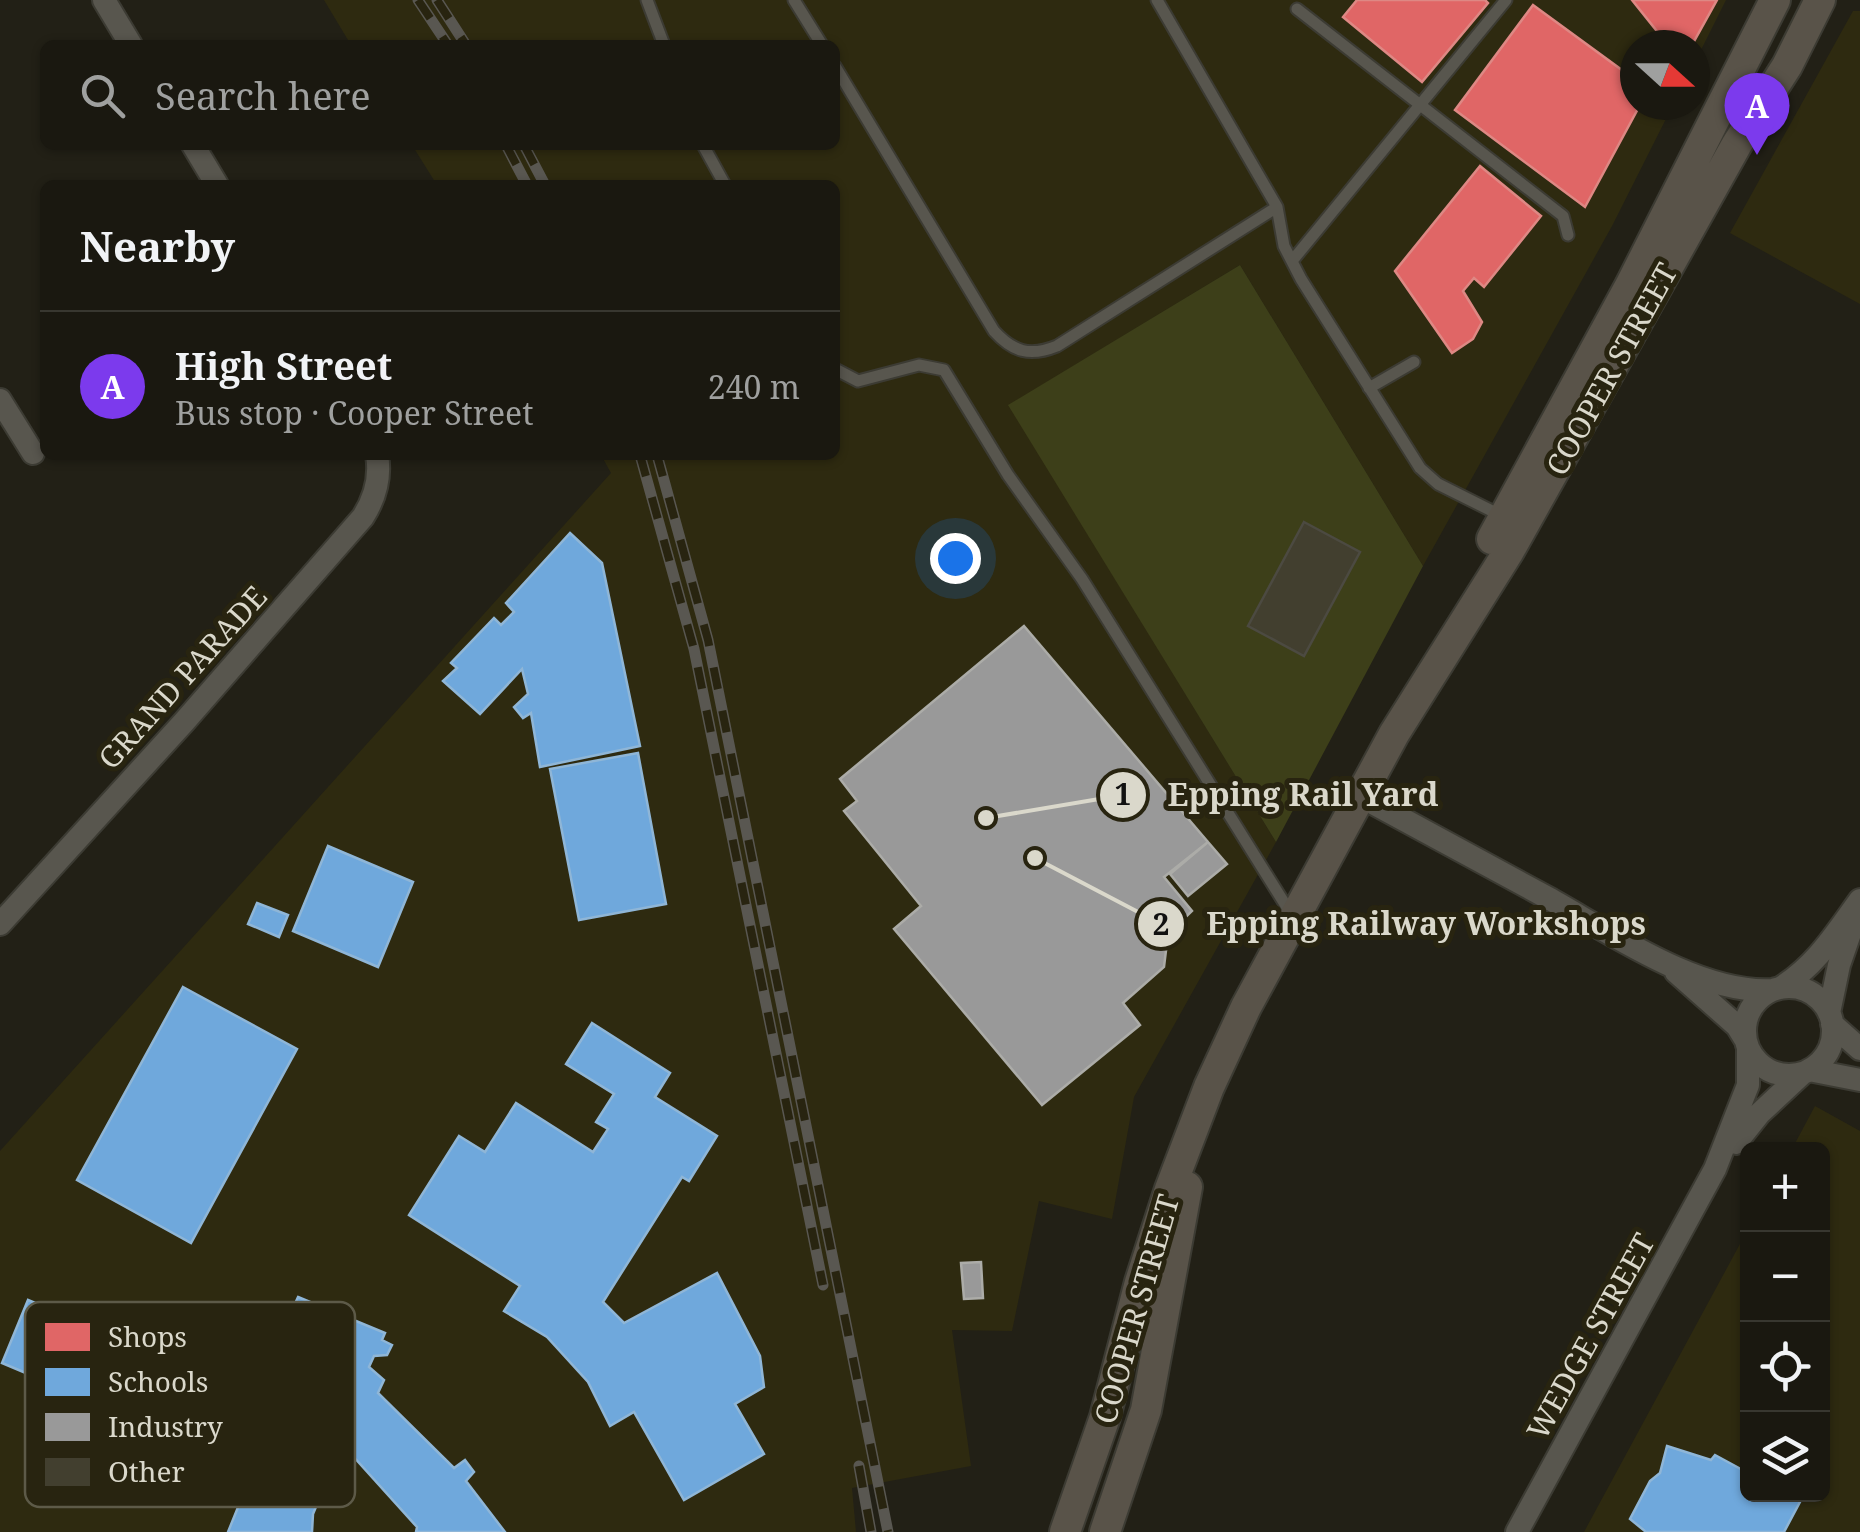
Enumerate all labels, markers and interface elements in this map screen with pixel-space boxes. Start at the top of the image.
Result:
north arrow [1620,30,1710,120]
search box [40,40,840,150]
icon: search [75,68,130,123]
text: Search here [155,69,371,121]
pin: A [1724,72,1790,155]
text: Nearby [80,217,235,274]
street label: COOPER STREET [1536,256,1686,482]
text: High Street [175,339,392,391]
text: A [100,365,125,408]
text: 240 m [708,365,800,408]
text: Bus stop · Cooper Street [175,391,533,434]
your location [930,533,981,584]
street label: GRAND PARADE [89,576,275,778]
callout: Epping Rail Yard [1098,764,1458,826]
text: Epping Rail Yard [1168,772,1439,815]
text: 1 [1115,773,1131,814]
callout: Epping Railway Workshops [1136,893,1666,955]
text: Epping Railway Workshops [1206,901,1646,944]
text: 2 [1153,903,1169,944]
map controls [1740,1142,1830,1502]
button: + [1740,1142,1830,1232]
street label: COOPER STREET [1084,1190,1188,1428]
street label: WEDGE STREET [1516,1226,1664,1446]
button: − [1740,1232,1830,1322]
legend [25,1302,355,1507]
text: Shops [108,1317,187,1355]
button: locate [1740,1322,1830,1412]
text: Schools [108,1362,208,1400]
text: Industry [108,1407,223,1445]
button: layers [1740,1412,1830,1502]
text: Other [108,1452,185,1490]

